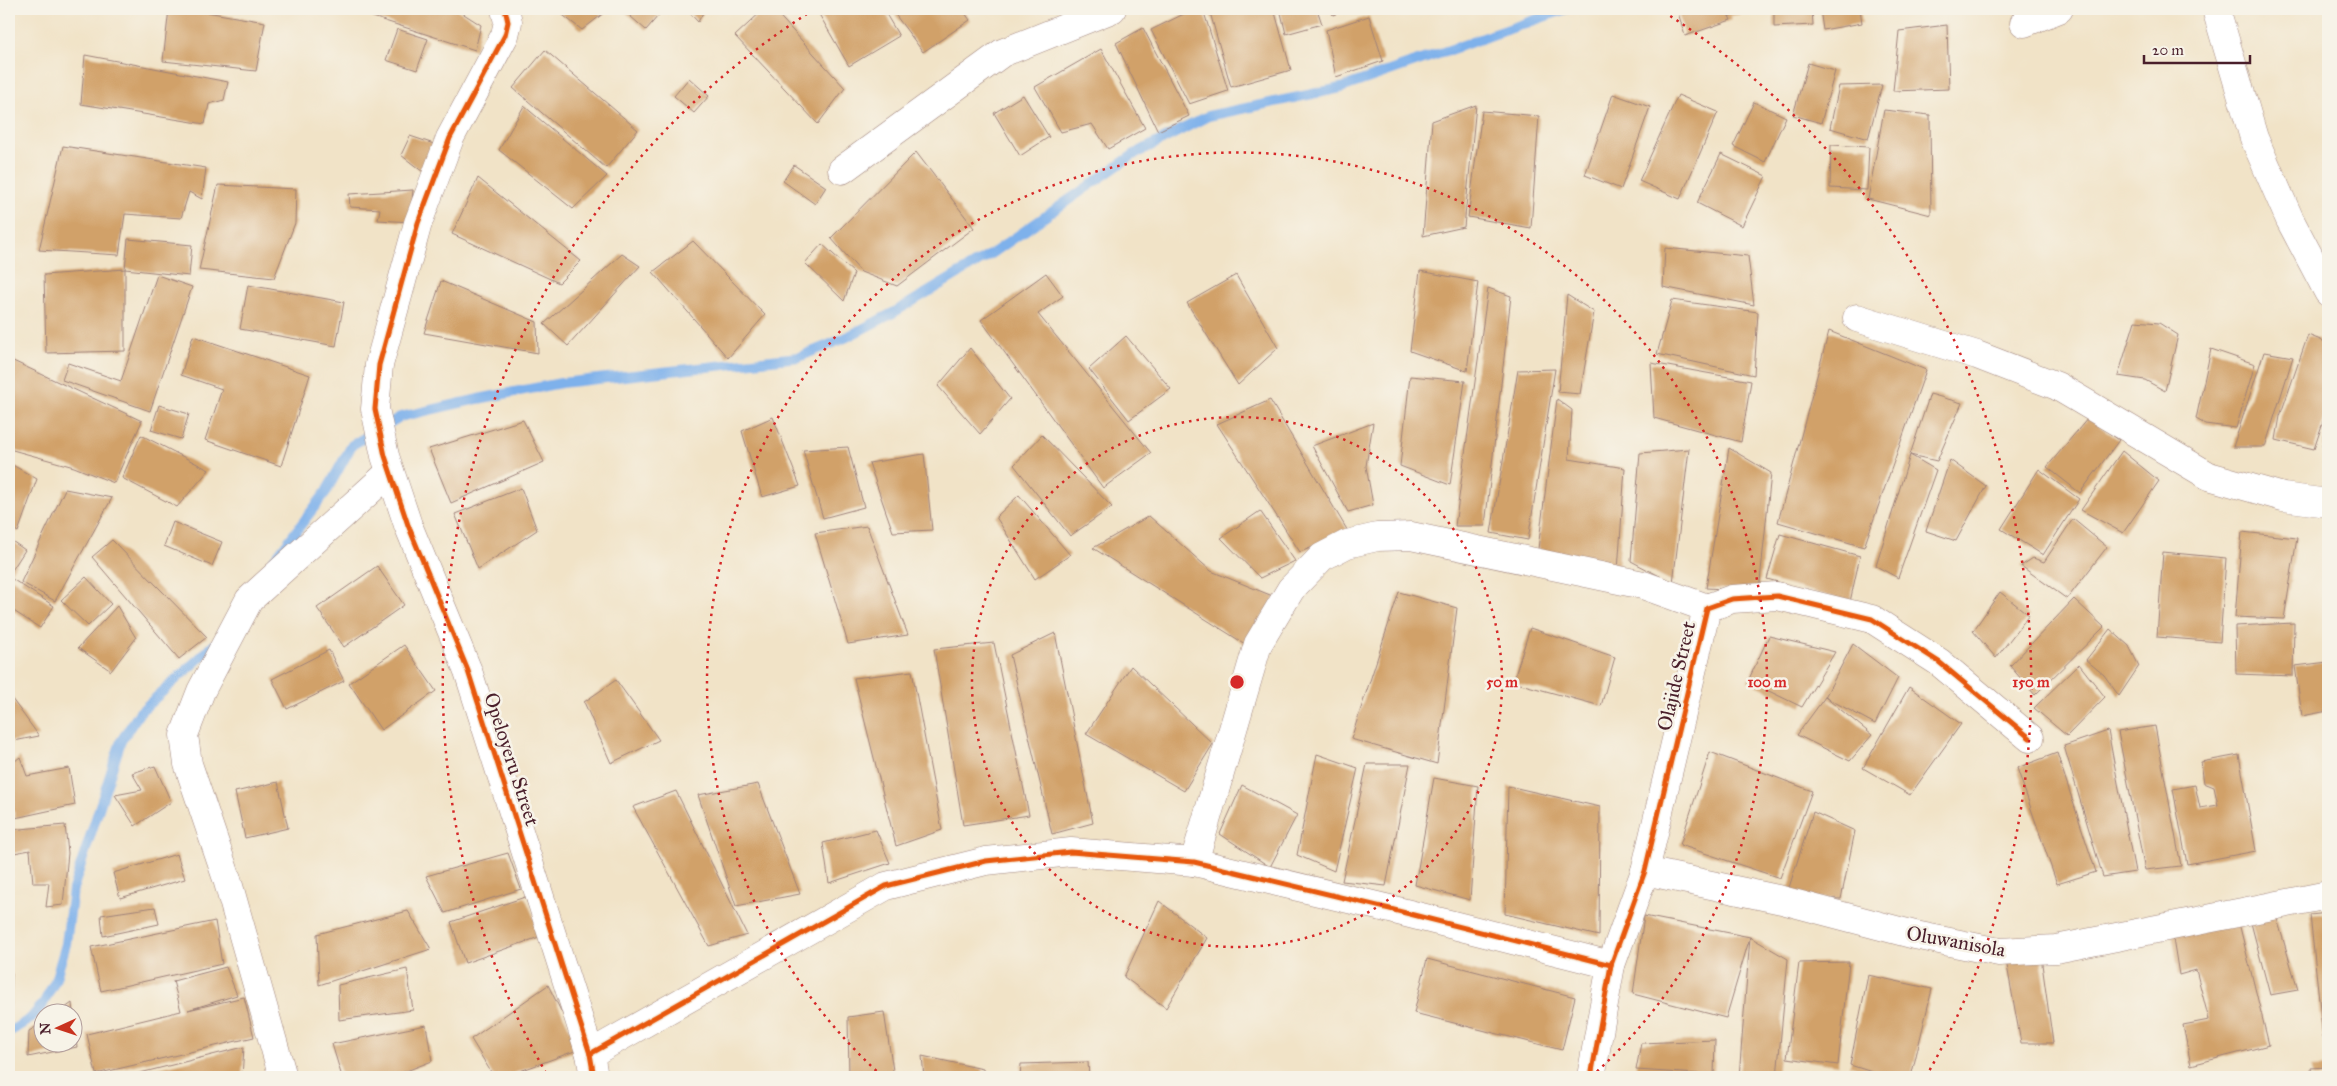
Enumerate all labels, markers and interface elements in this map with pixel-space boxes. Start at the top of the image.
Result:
scale bar [2144,32,2251,64]
text: 20 m [2152,41,2184,59]
street label: Olajide Street [1652,619,1700,733]
centre of rings [1228,673,1246,691]
text: 50 m [1486,673,1518,691]
text: 100 m [1747,673,1787,691]
text: 150 m [2012,673,2050,691]
street label: Opeloyeru Street [479,689,545,829]
street label: Oluwanisola [1905,920,2008,962]
north arrow [32,1004,82,1054]
text: N [37,1022,54,1035]

